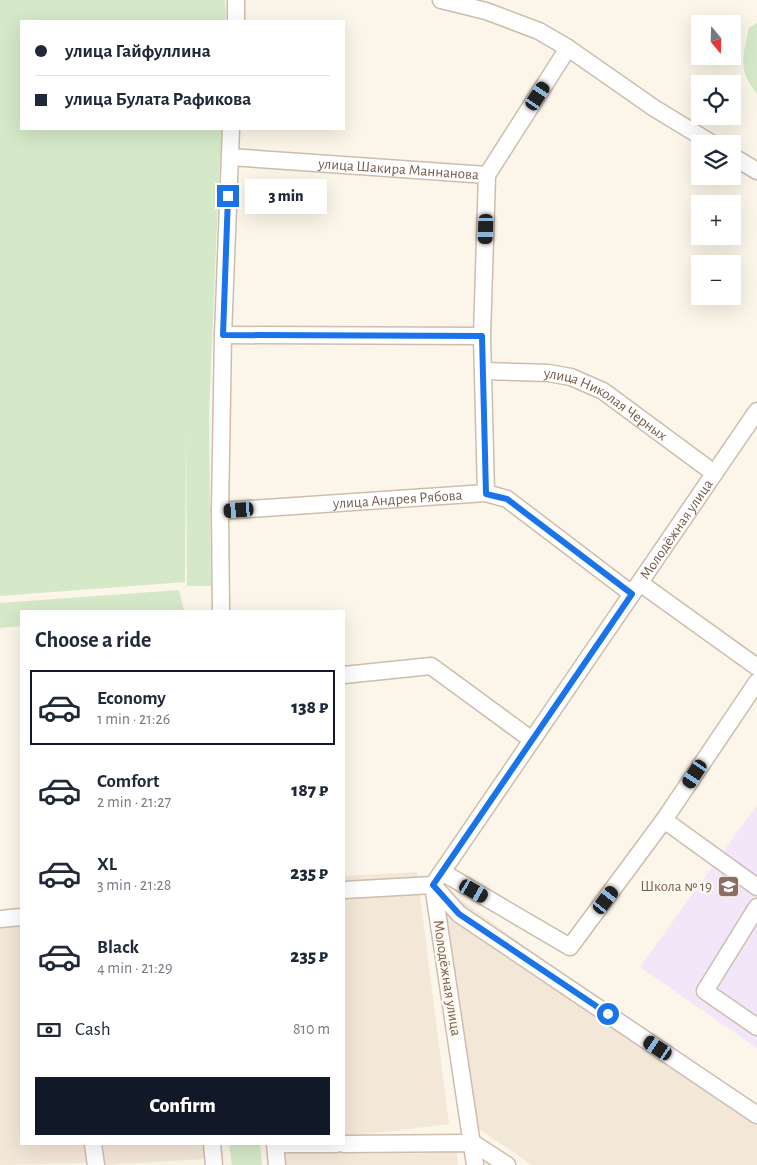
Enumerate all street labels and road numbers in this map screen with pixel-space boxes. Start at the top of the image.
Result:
street label: улица Шакира Маннанова [317,156,480,182]
street label: улица Николая Черных [543,365,670,443]
street label: Молодёжная улица [637,476,716,582]
street label: улица Андрея Рябова [331,487,463,511]
street label: Молодёжная улица [430,919,464,1037]

